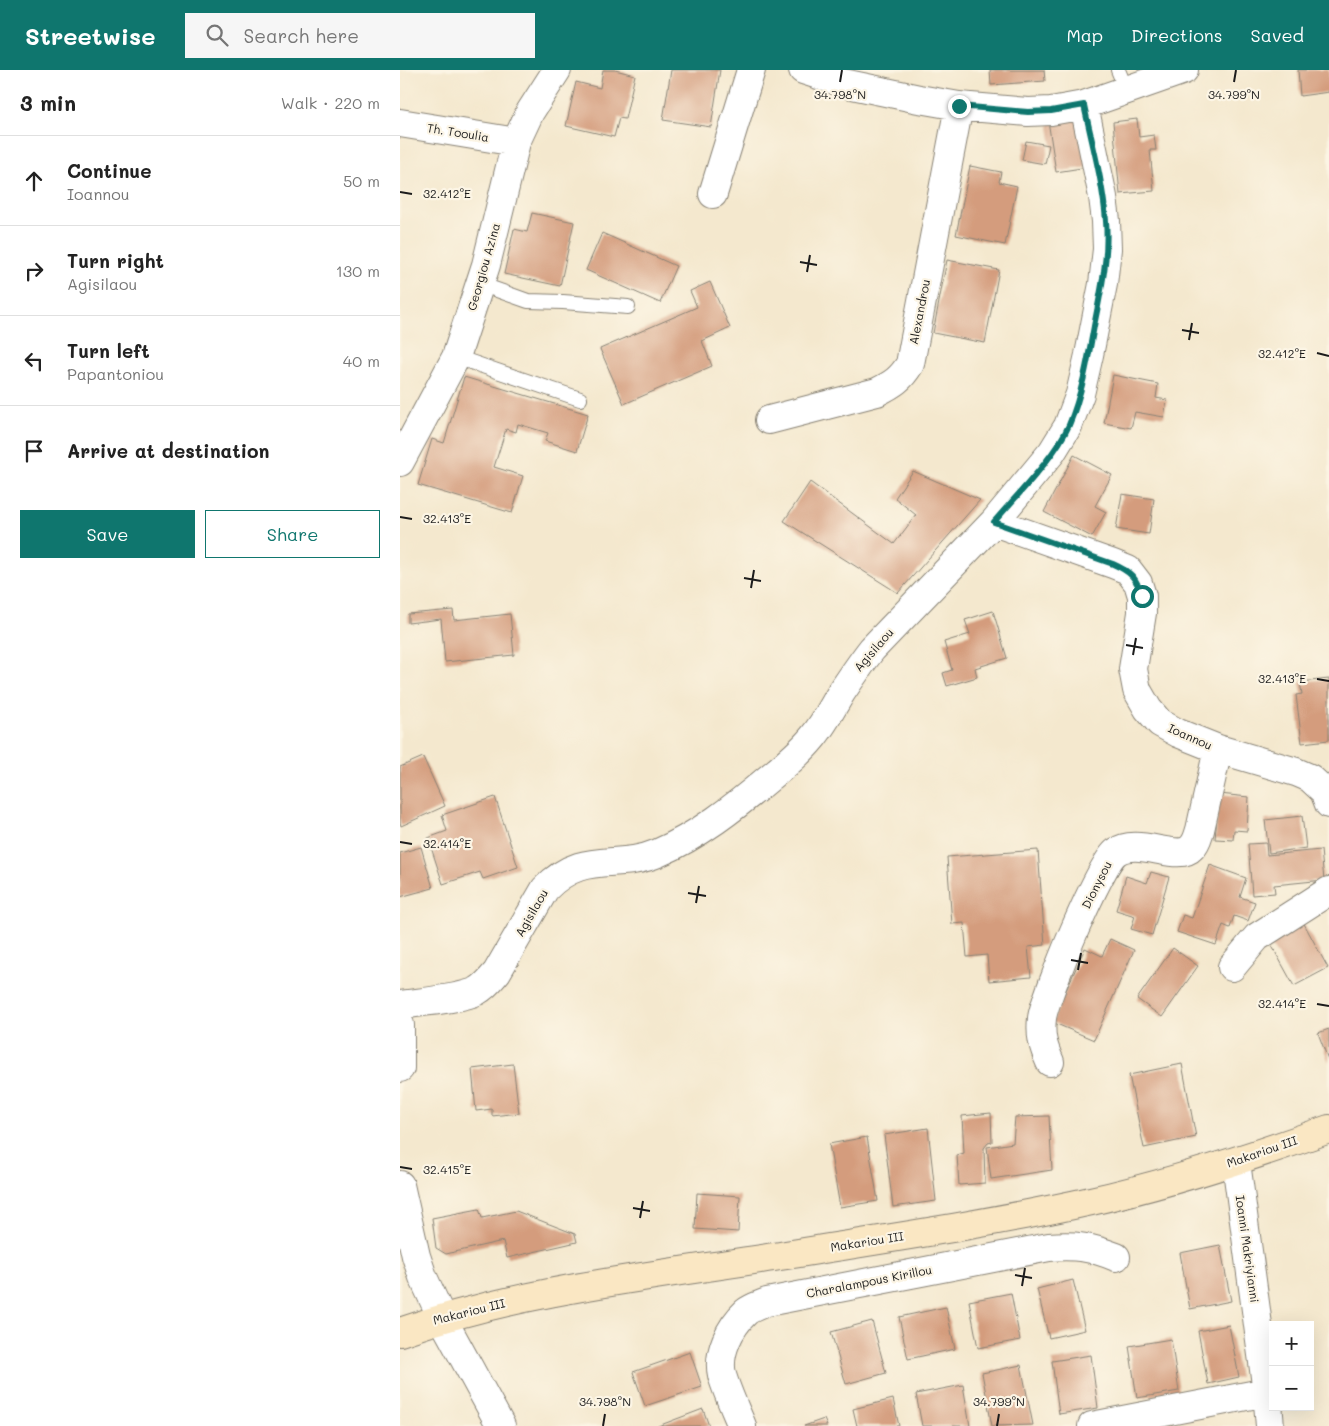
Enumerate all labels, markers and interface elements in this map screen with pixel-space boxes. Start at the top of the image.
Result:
search box [185,13,535,58]
text: Streetwise [25,20,155,51]
icon: search [203,21,231,49]
text: Search here [243,23,359,48]
text: Map [1066,23,1103,47]
text: Directions [1131,23,1223,47]
text: Saved [1251,23,1304,47]
text: 34.798°N [814,86,866,102]
text: 34.799°N [1208,86,1260,102]
text: 3 min [20,89,76,116]
text: Walk · 220 m [281,92,380,113]
route end [948,95,971,118]
street label: Th. Tooulia [426,119,490,145]
text: Continue [67,158,152,183]
icon: ahead [20,167,48,195]
text: 50 m [343,170,380,191]
text: Ioannou [67,183,129,204]
text: 32.412°E [423,185,471,201]
street label: Georgiou Azina [463,221,503,312]
text: Turn right [67,248,164,273]
icon: right [20,257,48,285]
text: 130 m [336,260,380,281]
text: Agisilaou [67,273,137,294]
street label: Alexandrou [905,278,933,346]
text: Turn left [67,338,150,363]
text: 32.412°E [1258,345,1306,361]
icon: left [20,347,48,375]
text: 40 m [343,350,380,371]
text: Papantoniou [67,363,164,384]
icon: arrive [20,437,48,465]
text: Arrive at destination [67,438,270,463]
button: Save [20,510,195,558]
button: Share [205,510,380,558]
text: 32.413°E [423,510,471,526]
route start [1131,585,1154,608]
street label: Agisilaou [850,624,897,674]
text: 32.413°E [1258,670,1306,686]
street label: Ioannou [1166,719,1215,753]
text: 32.414°E [423,835,471,851]
street label: Dionysou [1077,858,1115,911]
street label: Agisilaou [511,886,551,939]
text: 32.414°E [1258,995,1306,1011]
street label: Makariou III [1224,1131,1299,1171]
text: 32.415°E [423,1161,471,1177]
street label: Ioanni Makriyianni [1233,1194,1263,1304]
street label: Makariou III [829,1227,905,1255]
street label: Charalampous Kirillou [805,1261,933,1301]
street label: Makariou III [431,1294,507,1328]
map controls [1269,1321,1314,1411]
button: + [1269,1321,1314,1366]
button: − [1269,1366,1314,1411]
text: 34.798°N [579,1393,631,1409]
text: 34.799°N [973,1393,1025,1409]

